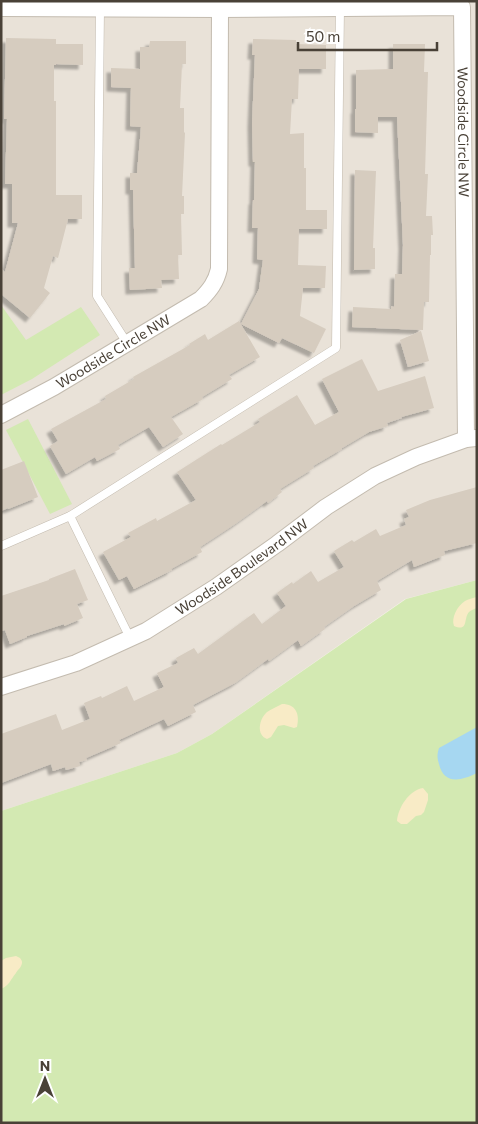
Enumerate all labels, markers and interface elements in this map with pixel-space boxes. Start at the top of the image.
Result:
scale bar [298,20,437,52]
text: 50 m [306,27,340,45]
street label: Woodside Circle NW [455,67,473,197]
street label: Woodside Circle NW [53,310,173,392]
street label: Woodside Boulevard NW [172,515,311,618]
north arrow [20,1054,70,1104]
text: N [40,1057,50,1074]

